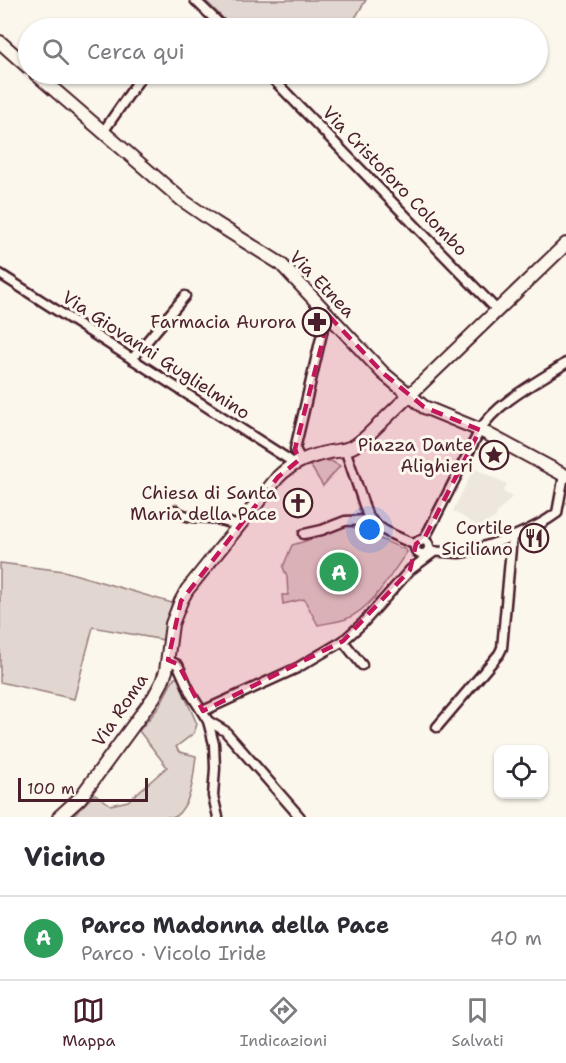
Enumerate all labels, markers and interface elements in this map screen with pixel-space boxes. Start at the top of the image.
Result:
search box [18,18,548,84]
icon: search [39,35,72,68]
text: Cerca qui [87,37,185,66]
street label: Via Cristoforo Colombo [317,101,473,261]
street label: Via Etnea [284,245,360,323]
street label: Via Giovanni Guglielmino [57,285,255,425]
pharmacy icon: Farmacia Aurora [301,306,333,338]
place label: Farmacia Aurora [151,310,296,334]
place label: Piazza Dante Alighieri [358,433,473,478]
place icon: Piazza Dante Alighieri [478,439,510,471]
place label: Chiesa di Santa Maria della Pace [130,481,277,526]
church icon: Chiesa di Santa Maria della Pace [282,487,314,519]
your location [355,515,384,544]
place label: Cortile Siciliano [442,516,513,561]
restaurant icon: Cortile Siciliano [518,522,550,554]
pin: A [320,550,358,594]
street label: Via Roma [87,669,153,751]
map controls [494,745,548,799]
button: locate [494,745,548,799]
scale bar [18,775,148,802]
text: 100 m [27,778,75,799]
text: Vicino [24,839,106,874]
text: Parco Madonna della Pace [81,911,389,940]
text: A [36,925,51,951]
text: 40 m [490,925,542,951]
text: Parco · Vicolo Iride [81,940,267,966]
tab: Mappa [62,994,115,1051]
tab: Indicazioni [240,994,327,1051]
tab: Salvati [452,994,504,1051]

